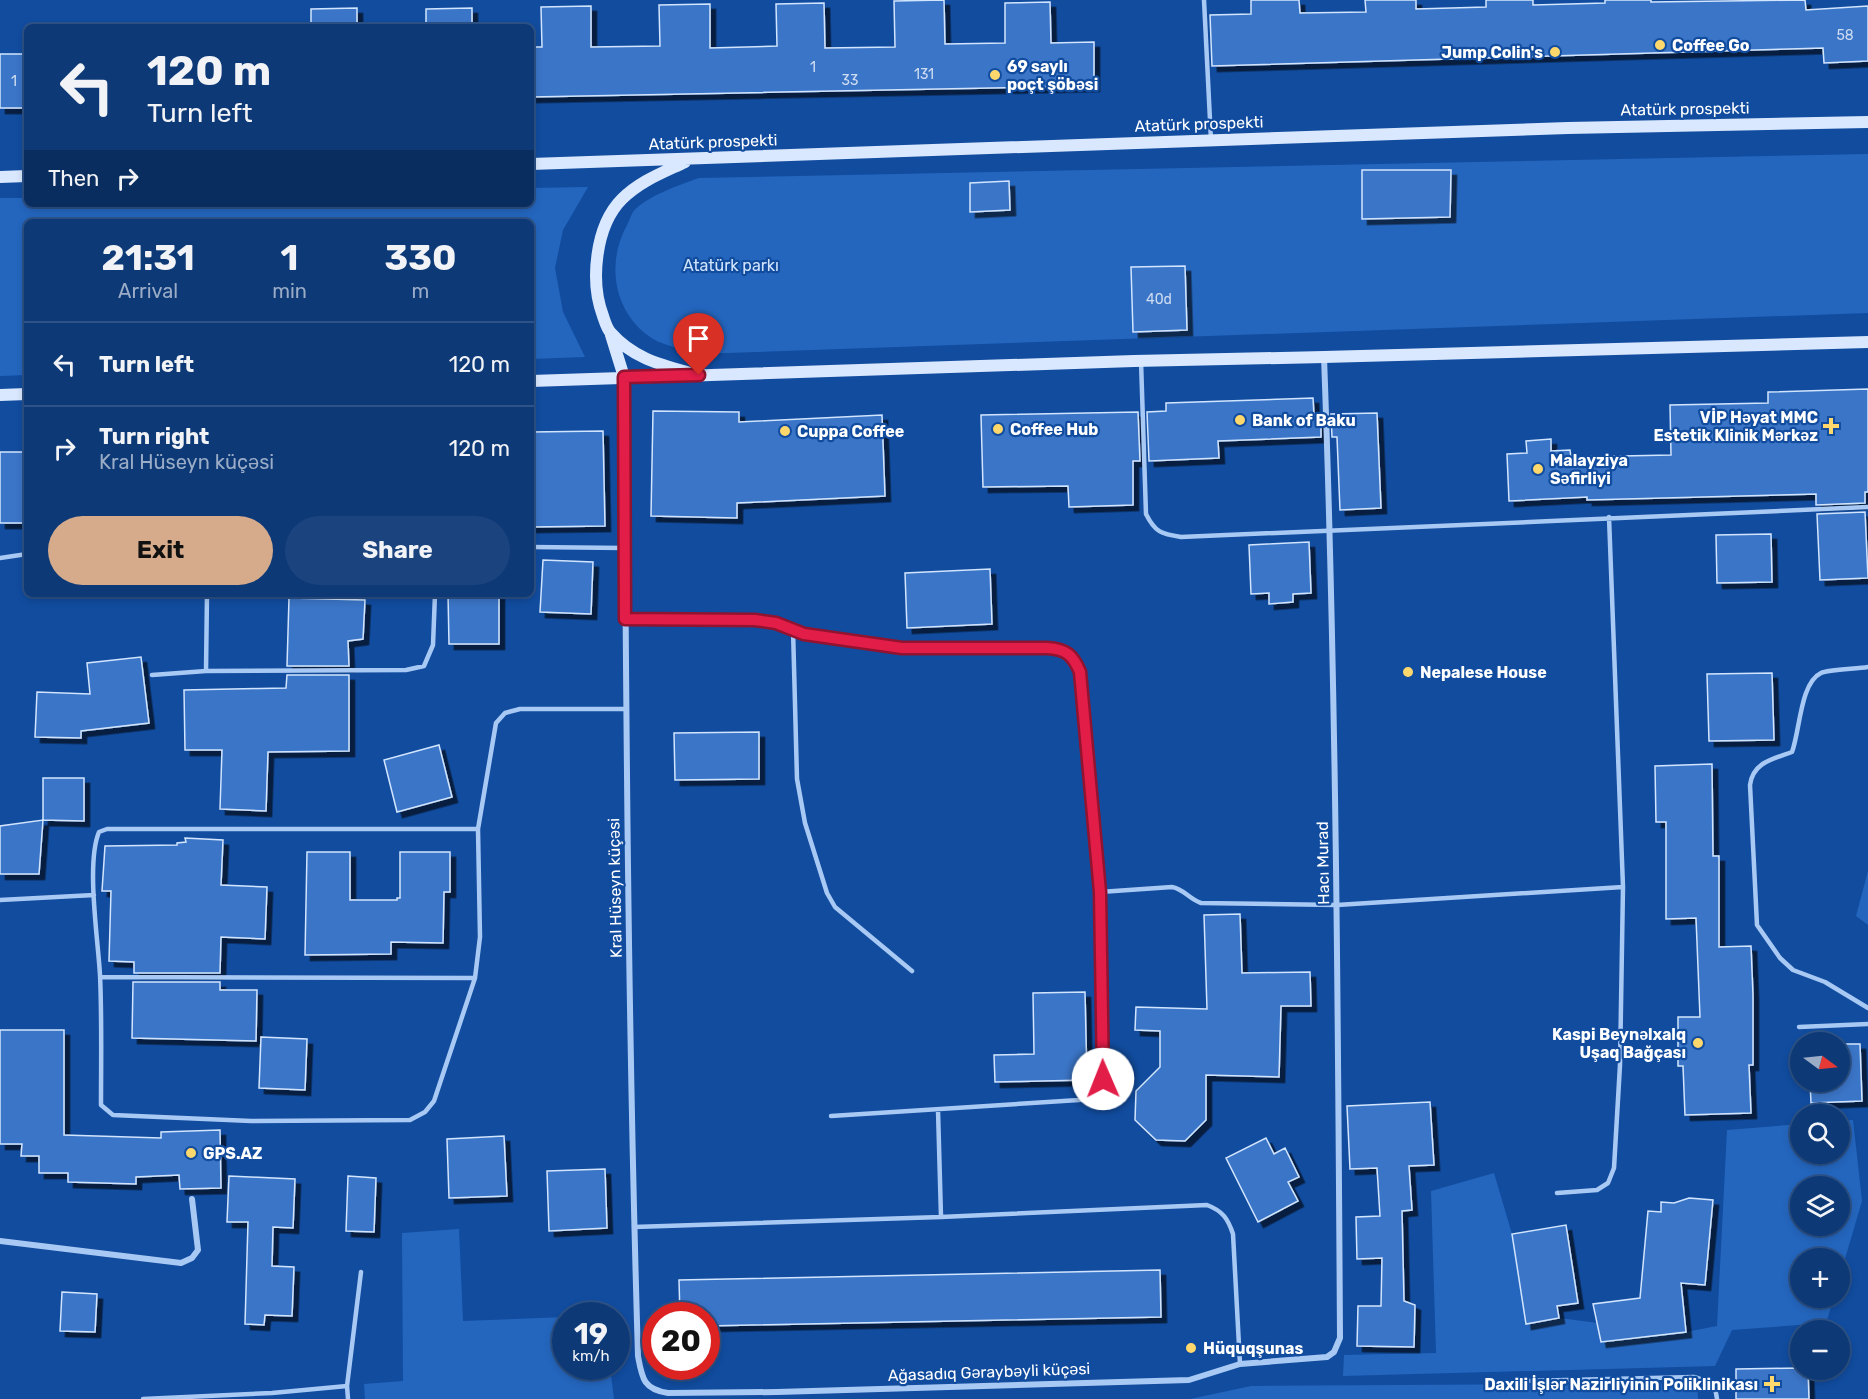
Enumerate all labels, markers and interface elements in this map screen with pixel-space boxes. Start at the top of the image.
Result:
house number: 58 [1836,27,1854,44]
place label: Coffee Go [1672,36,1750,55]
marker: Coffee Go [1653,38,1667,52]
place label: Jump Colin's [1441,43,1543,62]
marker: Jump Colin's [1548,45,1562,59]
text: 120 m [147,46,271,96]
icon: left [48,48,126,126]
place label: 69 saylı poçt şöbəsi [1007,57,1098,94]
house number: 1 [810,59,816,76]
house number: 131 [914,66,934,83]
marker: 69 saylı poçt şöbəsi [988,68,1002,82]
house number: 33 [842,72,858,89]
house number: 1 [11,73,17,90]
text: Turn left [147,97,252,129]
street label: Atatürk prospekti [1620,98,1750,120]
street label: Atatürk prospekti [1134,112,1264,136]
street label: Atatürk prospekti [648,130,778,154]
icon: right [111,162,144,195]
text: Then [48,165,99,192]
text: 21:31 [102,236,195,279]
text: 1 [281,236,298,279]
text: 330 [384,236,456,279]
park label: Atatürk parkı [683,256,779,275]
text: Arrival [118,279,178,303]
text: min [272,279,307,303]
text: m [412,279,429,303]
house number: 40d [1146,291,1172,308]
pin [673,313,724,375]
icon: arrive [682,322,715,355]
icon: left [48,348,81,381]
text: Turn left [99,351,194,378]
text: 120 m [449,351,510,378]
place label: VİP Həyat MMC Estetik Klinik Mərkəz [1653,408,1818,445]
place label: Bank of Baku [1252,411,1356,430]
marker: Bank of Baku [1233,413,1247,427]
marker: VİP Həyat MMC Estetik Klinik Mərkəz [1822,417,1840,435]
place label: Coffee Hub [1010,420,1098,439]
place label: Cuppa Coffee [797,422,904,441]
marker: Coffee Hub [991,422,1005,436]
text: Turn right [99,423,209,450]
marker: Cuppa Coffee [778,424,792,438]
icon: right [48,432,81,465]
text: 120 m [449,435,510,462]
text: Kral Hüseyn küçəsi [99,450,274,474]
place label: Malayziya Səfirliyi [1550,451,1628,488]
marker: Malayziya Səfirliyi [1531,462,1545,476]
button: Exit [48,516,273,585]
button: Share [285,516,510,585]
place label: Nepalese House [1420,663,1547,682]
marker: Nepalese House [1401,665,1415,679]
street label: Kral Hüseyn küçəsi [604,818,626,958]
street label: Hacı Murad [1313,821,1333,905]
place label: Kaspi Beynəlxalq Uşaq Bağçası [1552,1025,1686,1062]
north arrow [1790,1032,1850,1092]
map controls [1790,1032,1850,1380]
marker: Kaspi Beynəlxalq Uşaq Bağçası [1691,1036,1705,1050]
position arrow [1071,1047,1135,1111]
button: search [1790,1104,1850,1164]
place label: GPS.AZ [203,1144,262,1163]
marker: GPS.AZ [184,1146,198,1160]
button: layers [1790,1176,1850,1236]
button: + [1790,1248,1850,1308]
speed limit sign: 20 [642,1302,720,1380]
text: 19 [574,1316,608,1352]
button: − [1790,1320,1850,1380]
place label: Hüquqşunas [1203,1339,1303,1358]
marker: Hüquqşunas [1184,1341,1198,1355]
text: km/h [572,1347,610,1365]
street label: Ağasadıq Gəraybəyli küçəsi [887,1359,1091,1385]
place label: Daxili İşlər Nazirliyinin Poliklinikası [1484,1375,1758,1394]
marker: Daxili İşlər Nazirliyinin Poliklinikası [1763,1375,1781,1393]

